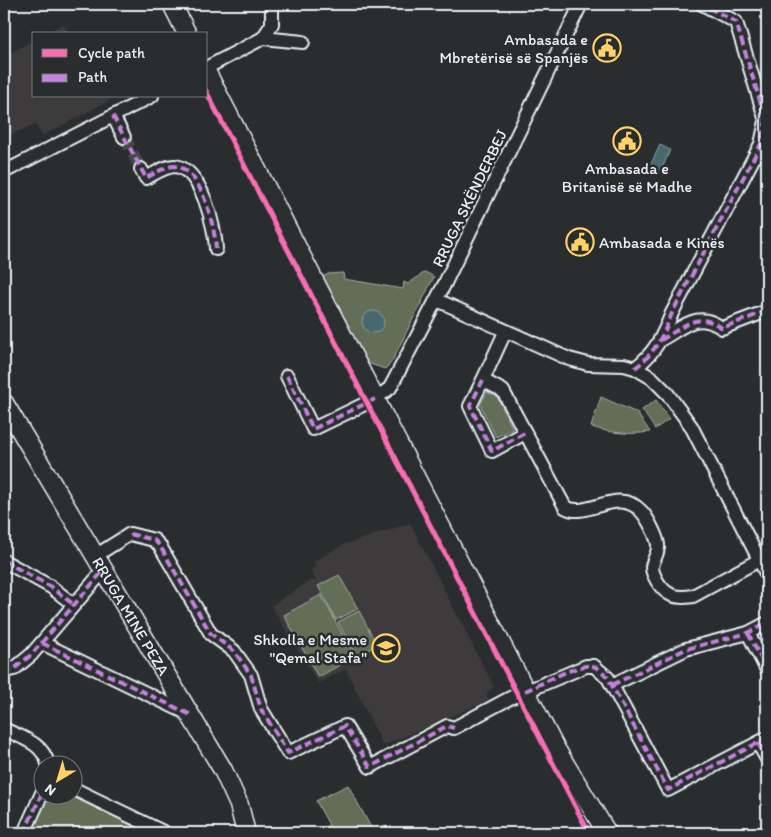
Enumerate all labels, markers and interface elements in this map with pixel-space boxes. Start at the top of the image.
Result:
place label: Ambasada e Mbretërisë së Spanjës [440,30,588,67]
legend [32,32,208,98]
public building icon: Ambasada e Mbretërisë së Spanjës [592,33,622,63]
text: Cycle path [78,44,145,62]
text: Path [78,68,107,86]
street label: RRUGA SKËNDERBEJ [428,126,511,270]
public building icon: Ambasada e Britanisë së Madhe [612,126,642,156]
place label: Ambasada e Britanisë së Madhe [562,159,692,196]
public building icon: Ambasada e Kinës [565,227,595,257]
place label: Ambasada e Kinës [599,233,725,252]
street label: RRUGA MINE PEZA [88,554,173,679]
place label: Shkolla e Mesme "Qemal Stafa" [253,630,367,667]
school or university icon: Shkolla e Mesme "Qemal Stafa" [371,633,401,663]
north arrow [32,754,82,804]
text: N [41,780,59,799]

